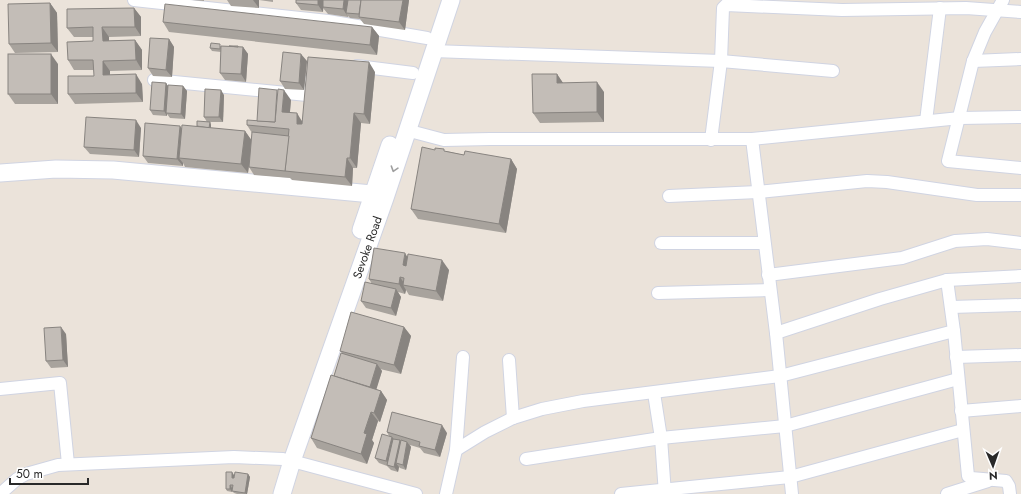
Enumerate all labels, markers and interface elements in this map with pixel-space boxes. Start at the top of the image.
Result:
one-way arrow [390,166,398,173]
street label: Sevoke Road [348,214,387,281]
north arrow [973,446,1013,486]
scale bar [10,460,88,486]
text: 50 m [16,465,43,483]
text: N [989,468,998,484]

